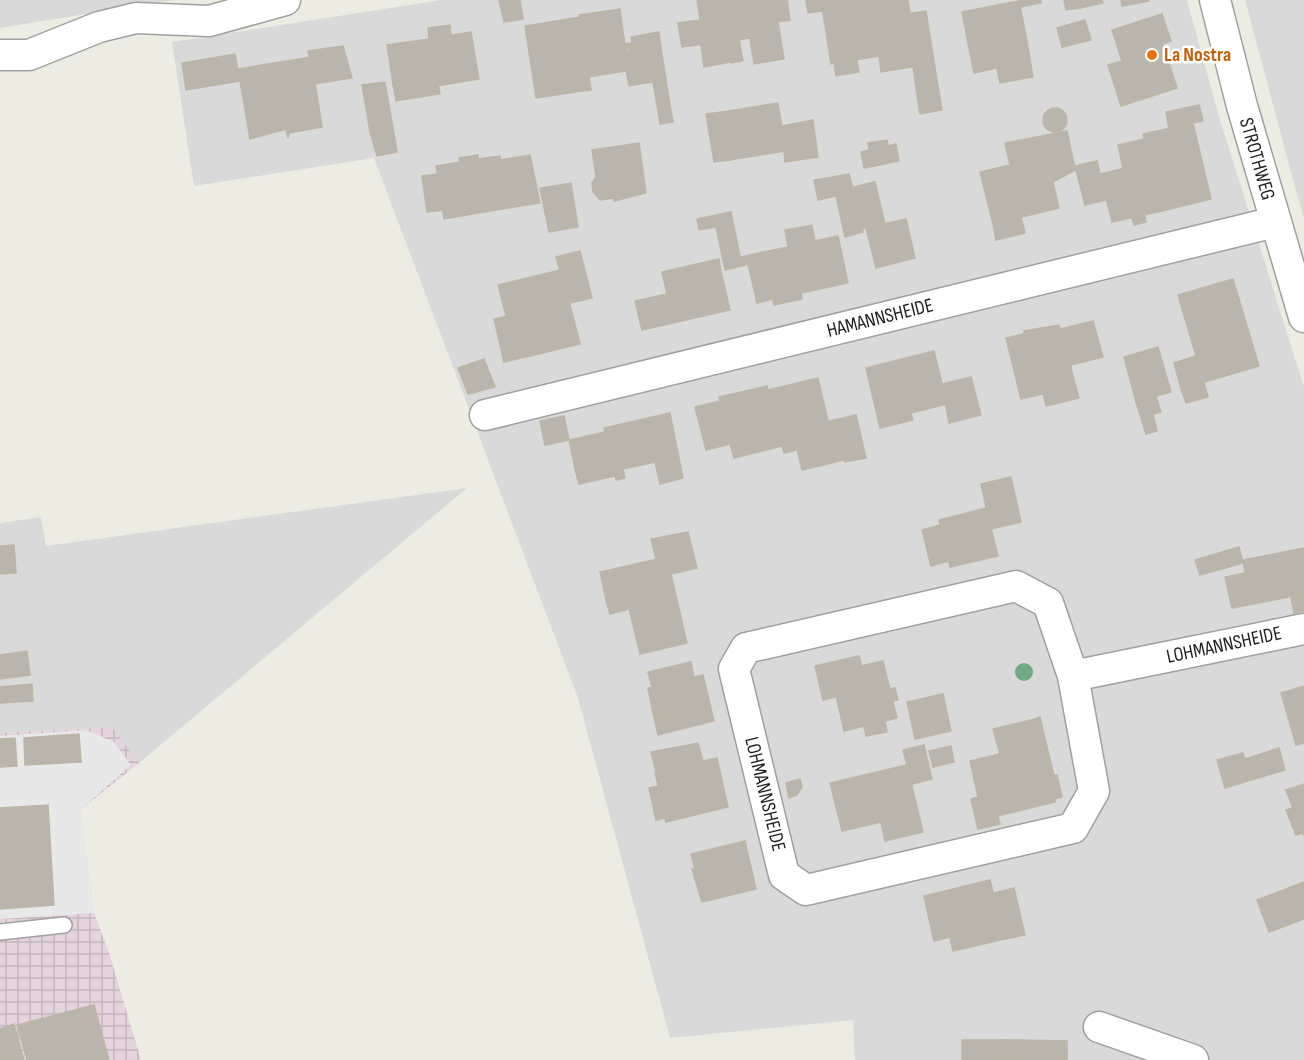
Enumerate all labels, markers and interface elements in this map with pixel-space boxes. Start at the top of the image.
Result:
place label: La Nostra [1164,43,1231,67]
marker: La Nostra [1145,48,1159,62]
street label: STROTHWEG [1234,115,1280,203]
street label: HAMANNSHEIDE [824,293,936,343]
street label: LOHMANNSHEIDE [1164,621,1284,669]
street label: LOHMANNSHEIDE [739,734,791,854]

